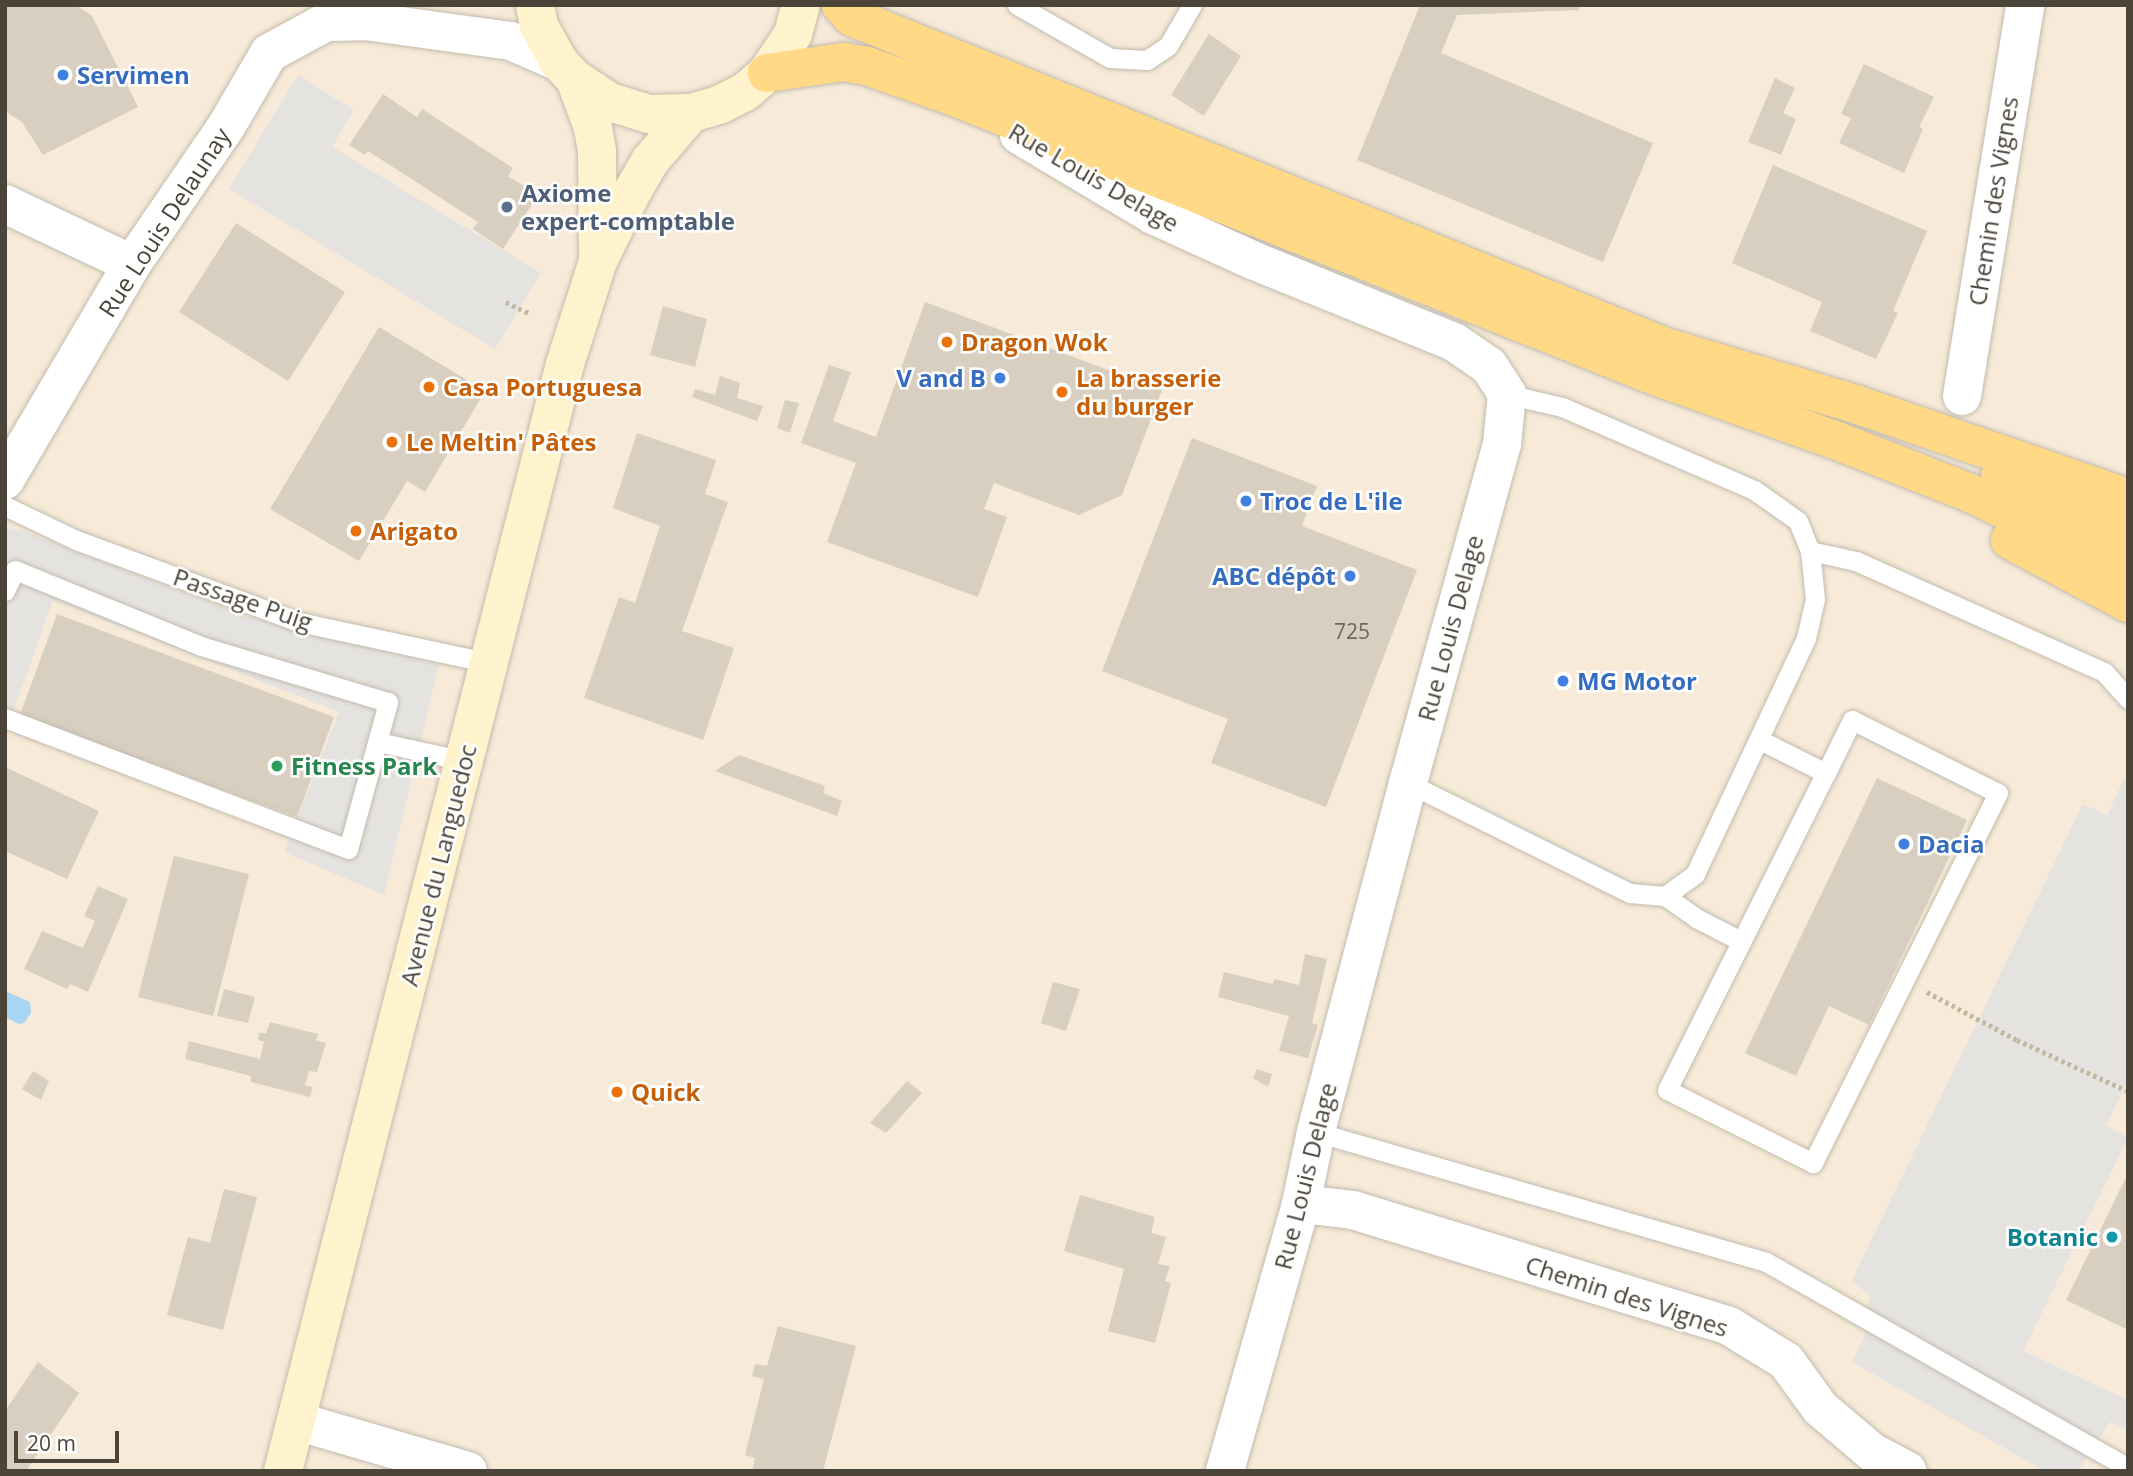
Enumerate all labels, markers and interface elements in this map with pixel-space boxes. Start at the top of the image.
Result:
place label: Servimen [77,61,190,89]
marker: Servimen [55,67,71,83]
street label: Chemin des Vignes [1962,94,2024,308]
street label: Rue Louis Delage [1004,117,1184,237]
street label: Rue Louis Delaunay [92,122,236,322]
place label: Axiome expert-comptable [521,179,735,235]
marker: Axiome expert-comptable [499,199,515,215]
place label: Dragon Wok [961,328,1108,356]
marker: Dragon Wok [939,334,955,350]
place label: V and B [896,364,986,392]
place label: La brasserie du burger [1076,364,1221,420]
marker: V and B [992,370,1008,386]
place label: Casa Portuguesa [443,373,642,401]
marker: Casa Portuguesa [421,379,437,395]
marker: La brasserie du burger [1054,384,1070,400]
place label: Le Meltin' Pâtes [406,428,596,456]
marker: Le Meltin' Pâtes [384,434,400,450]
place label: Troc de L'ile [1260,487,1403,515]
marker: Troc de L'ile [1238,493,1254,509]
place label: Arigato [370,517,458,545]
marker: Arigato [348,523,364,539]
street label: Rue Louis Delage [1411,532,1489,724]
street label: Passage Puig [170,562,316,636]
place label: ABC dépôt [1212,562,1336,590]
marker: ABC dépôt [1342,568,1358,584]
house number: 725 [1334,618,1370,644]
place label: MG Motor [1577,667,1697,695]
marker: MG Motor [1555,673,1571,689]
street label: Avenue du Languedoc [394,741,482,989]
place label: Fitness Park [291,752,437,780]
marker: Fitness Park [269,758,285,774]
place label: Dacia [1918,830,1984,858]
marker: Dacia [1896,836,1912,852]
place label: Quick [631,1078,700,1106]
street label: Rue Louis Delage [1268,1080,1342,1272]
marker: Quick [609,1084,625,1100]
place label: Botanic [2007,1223,2098,1251]
marker: Botanic [2104,1229,2120,1245]
street label: Chemin des Vignes [1522,1250,1732,1342]
scale bar [18,1416,122,1460]
text: 20 m [27,1429,76,1457]

